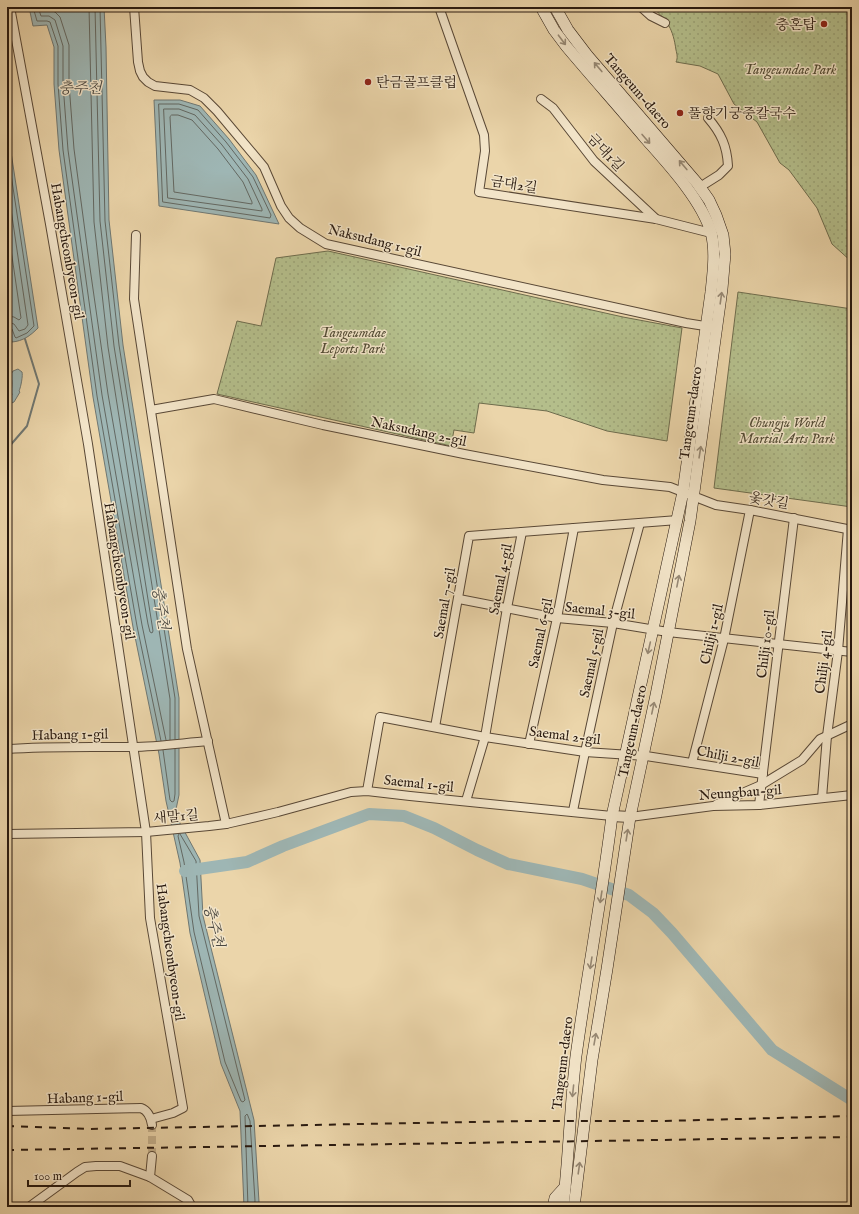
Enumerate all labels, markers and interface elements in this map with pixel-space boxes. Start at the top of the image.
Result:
place label: 충혼탑 [775,16,816,34]
marker: 충혼탑 [819,19,829,29]
one-way arrow [557,34,566,45]
street label: Tangeum-daero [600,50,675,133]
park label: Tangeumdae Park [744,61,837,80]
one-way arrow [593,62,602,73]
place label: 탄금골프클럽 [376,74,457,92]
marker: 탄금골프클럽 [363,77,373,87]
water label: 충주천 [58,79,103,98]
place label: 풀향기궁중칼국수 [688,105,797,123]
marker: 풀향기궁중칼국수 [675,108,685,118]
street label: 금대1길 [583,130,627,176]
one-way arrow [642,133,651,144]
one-way arrow [679,160,688,171]
street label: 금대2길 [489,172,539,198]
street label: Habangcheonbyeon-gil [46,181,88,321]
street label: Naksudang 1-gil [326,221,424,261]
one-way arrow [717,292,725,305]
park label: Tangeumdae Leports Park [320,324,386,358]
street label: Tangeum-daero [676,365,706,461]
street label: Naksudang 2-gil [369,413,468,451]
park label: Chungju World Martial Arts Park [739,414,835,448]
one-way arrow [696,446,704,459]
street label: 옻갓길 [747,489,790,513]
street label: Habangcheonbyeon-gil [99,501,139,641]
street label: Saemal 4-gil [485,542,517,616]
street label: Saemal 7-gil [430,566,460,640]
one-way arrow [674,574,682,587]
water label: 충주천 [148,585,174,633]
street label: Saemal 6-gil [525,596,557,670]
street label: Saemal 3-gil [564,598,636,624]
street label: Chilji 1-gil [696,602,728,666]
street label: Chilji 10-gil [753,609,779,679]
street label: Saemal 5-gil [576,627,608,699]
street label: Chilji 4-gil [811,629,837,695]
one-way arrow [645,641,653,654]
street label: Tangeum-daero [614,683,652,779]
one-way arrow [649,702,657,715]
street label: Saemal 2-gil [528,723,602,749]
street label: Habang 1-gil [32,725,109,745]
street label: Chilji 2-gil [695,742,761,772]
street label: Saemal 1-gil [383,771,455,797]
street label: Neungbau-gil [698,781,782,805]
street label: 새말1길 [152,806,200,828]
one-way arrow [623,829,631,842]
street label: Habangcheonbyeon-gil [151,882,189,1022]
one-way arrow [597,890,605,903]
water label: 충주천 [199,903,228,951]
one-way arrow [587,956,595,969]
street label: Tangeum-daero [548,1015,578,1111]
one-way arrow [591,1033,599,1046]
one-way arrow [569,1084,576,1097]
street label: Habang 1-gil [46,1088,124,1108]
scale bar [28,1162,130,1188]
one-way arrow [575,1162,583,1175]
text: 100 m [34,1169,62,1184]

